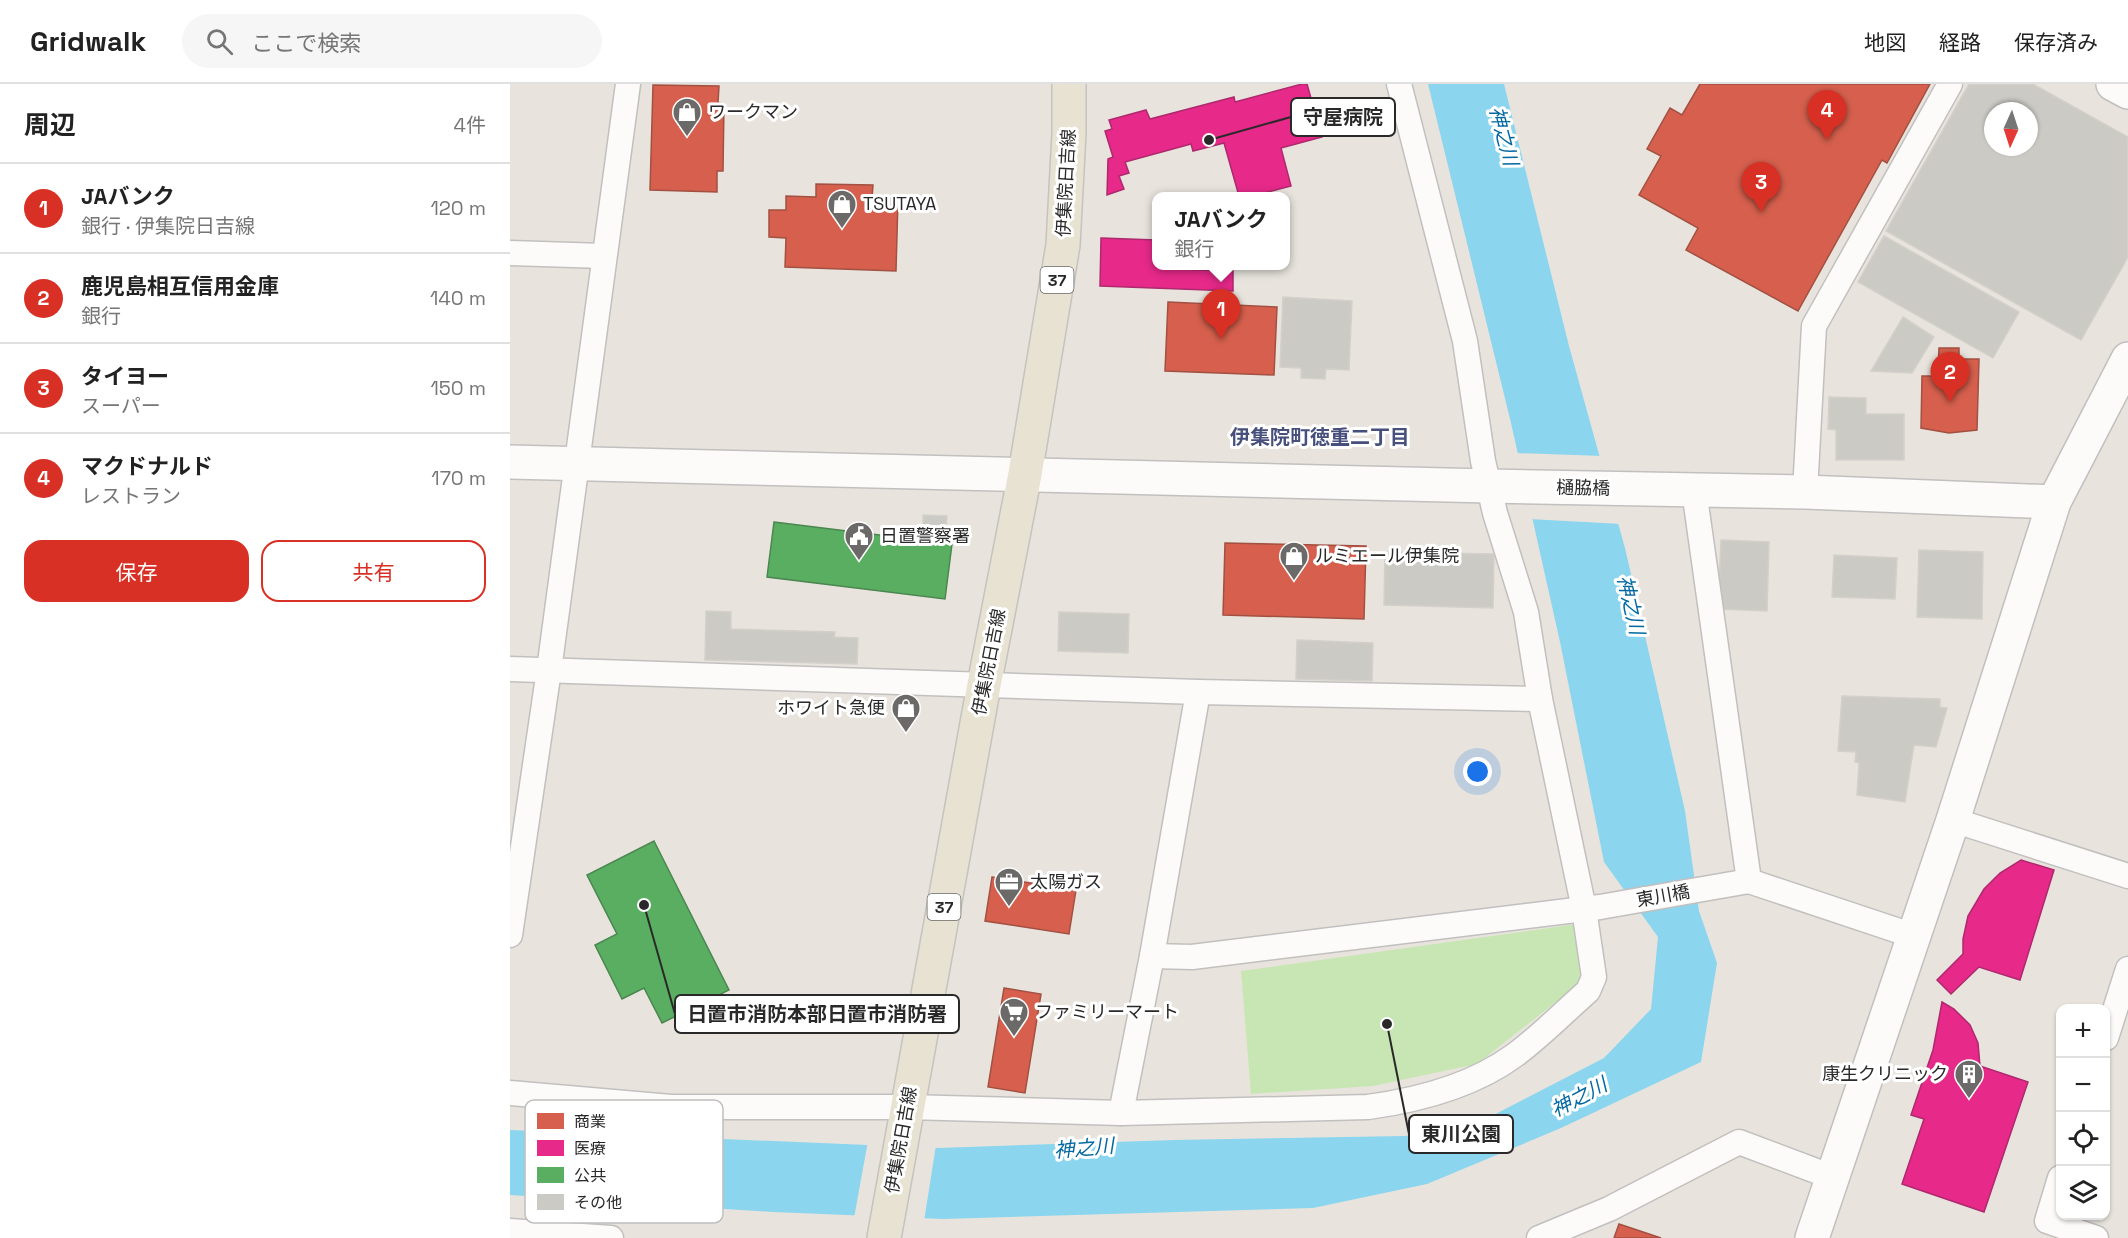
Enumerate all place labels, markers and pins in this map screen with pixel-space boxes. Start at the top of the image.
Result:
pin: 4 [1808,91,1846,140]
shop icon: ワークマン [671,96,703,138]
callout: 守屋病院 [1291,98,1395,136]
place label: ワークマン [708,100,798,123]
pin: 3 [1742,162,1780,212]
shop icon: TSUTAYA [826,188,858,230]
place label: TSUTAYA [863,192,936,215]
pin: 1 [1202,290,1240,339]
pin: 2 [1930,352,1970,402]
public building icon: 日置警察署 [843,520,875,562]
place label: 日置警察署 [880,524,970,547]
shop icon: ルミエール伊集院 [1278,540,1310,582]
place label: ルミエール伊集院 [1315,544,1459,567]
shop icon: ホワイト急便 [890,692,922,734]
place label: ホワイト急便 [777,696,885,719]
office icon: 太陽ガス [993,866,1025,908]
place label: 太陽ガス [1030,870,1102,893]
callout: 日置市消防本部日置市消防署 [675,995,959,1033]
supermarket icon: ファミリーマート [998,996,1030,1038]
place label: ファミリーマート [1035,1000,1179,1023]
building icon: 康⽣クリニック [1953,1058,1985,1100]
place label: 康⽣クリニック [1822,1062,1948,1085]
callout: 東川公園 [1409,1115,1513,1153]

